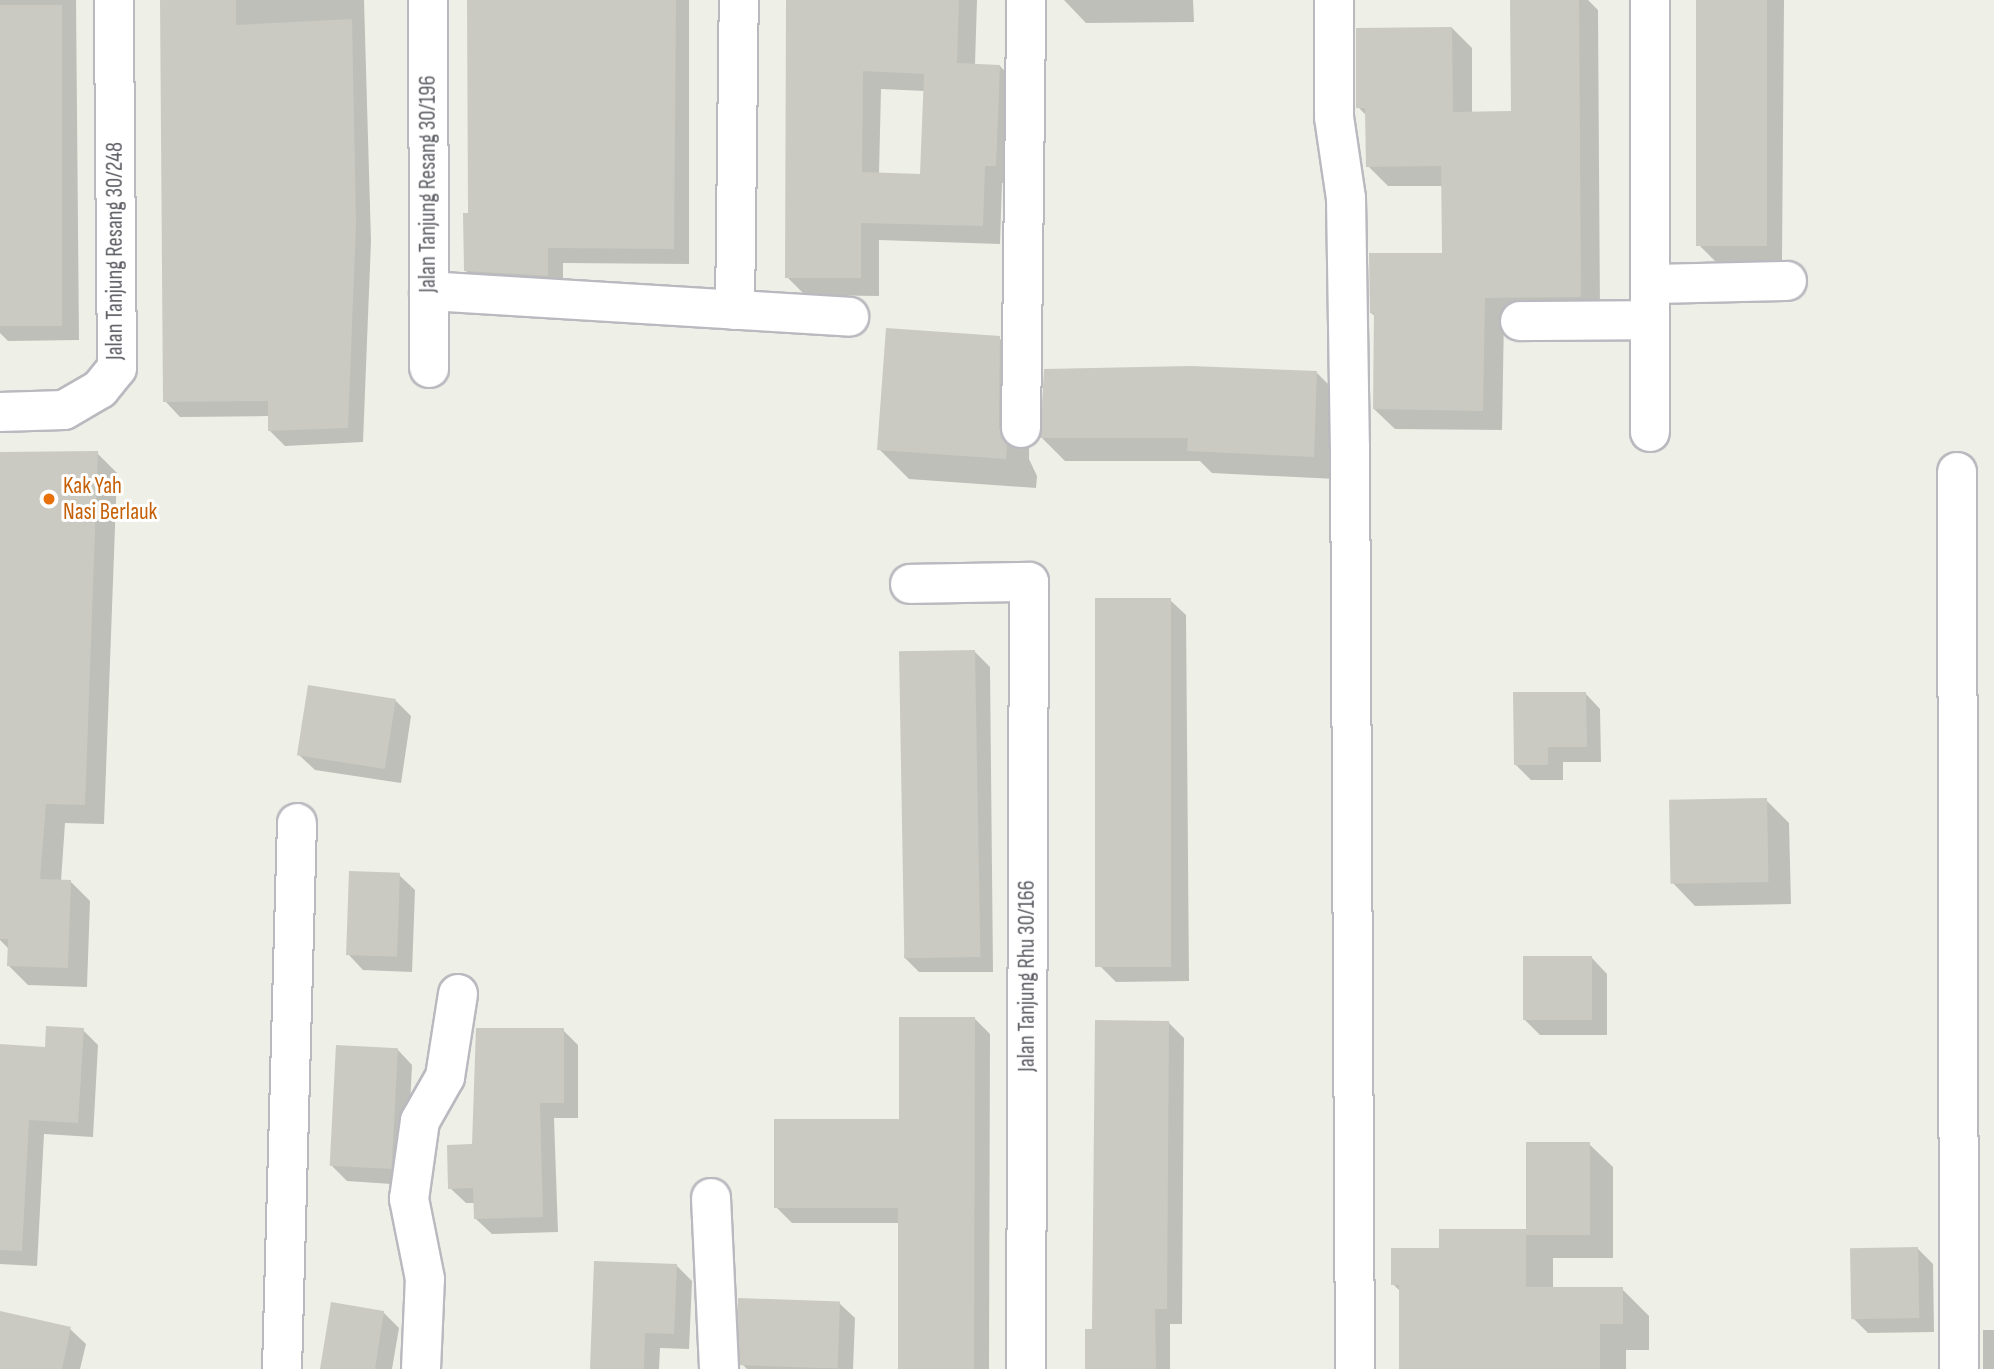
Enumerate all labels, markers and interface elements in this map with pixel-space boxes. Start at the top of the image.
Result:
street label: Jalan Tanjung Resang 30/196 [414,75,442,293]
street label: Jalan Tanjung Resang 30/248 [101,142,129,360]
place label: Kak Yah Nasi Berlauk [63,472,157,526]
marker: Kak Yah Nasi Berlauk [41,491,57,507]
street label: Jalan Tanjung Rhu 30/166 [1013,880,1041,1072]

